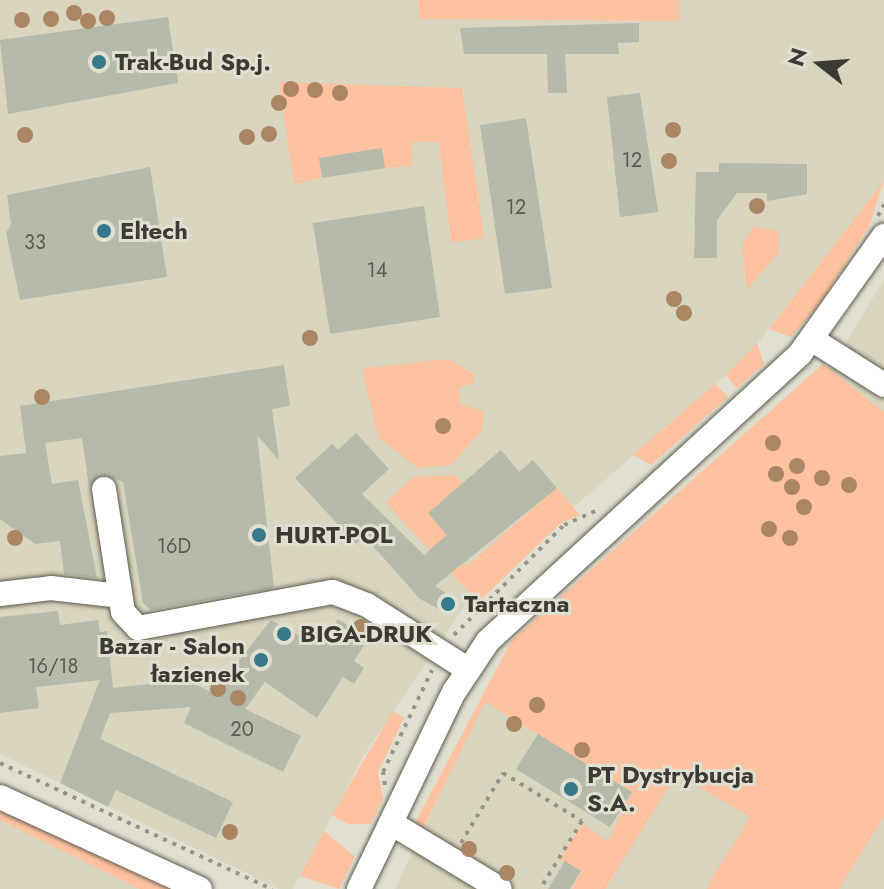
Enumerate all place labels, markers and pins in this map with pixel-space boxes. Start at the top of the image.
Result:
place label: Trak-Bud Sp.j. [115,48,271,76]
marker: Trak-Bud Sp.j. [90,53,108,71]
place label: Eltech [120,217,188,245]
marker: Eltech [95,222,113,240]
place label: HURT-POL [275,521,392,549]
marker: HURT-POL [250,526,268,544]
place label: Tartaczna [464,590,570,618]
marker: Tartaczna [439,595,457,613]
place label: BIGA-DRUK [300,620,432,648]
marker: BIGA-DRUK [275,625,293,643]
place label: Bazar - Salon łazienek [99,632,245,688]
marker: Bazar - Salon łazienek [252,651,270,669]
place label: PT Dystrybucja S.A. [587,761,754,817]
marker: PT Dystrybucja S.A. [562,780,580,798]

